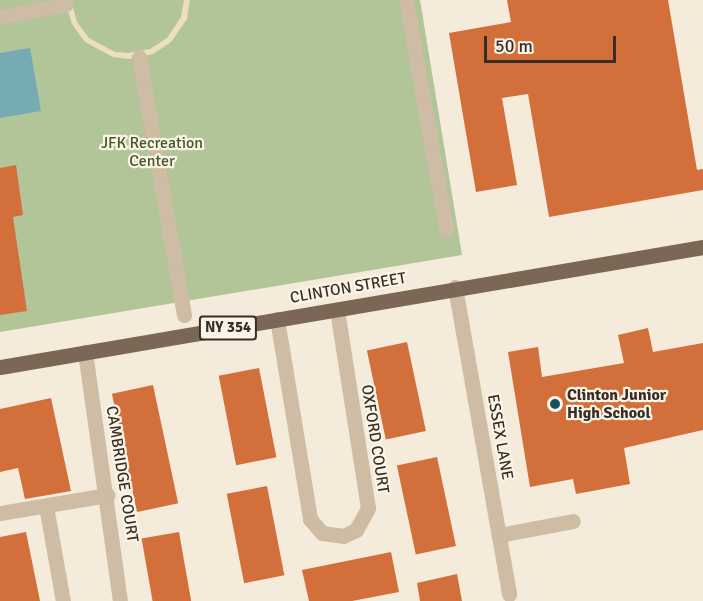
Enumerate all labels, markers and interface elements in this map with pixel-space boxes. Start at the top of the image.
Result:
scale bar [487,24,619,62]
text: 50 m [495,35,533,57]
park label: JFK Recreation Center [101,133,203,171]
street label: CLINTON STREET [288,268,408,308]
road number: NY 354 [198,316,258,340]
street label: OXFORD COURT [357,383,393,495]
place label: Clinton Junior High School [567,385,666,423]
street label: ESSEX LANE [483,393,517,481]
marker: Clinton Junior High School [548,397,562,411]
street label: CAMBRIDGE COURT [102,405,142,543]

